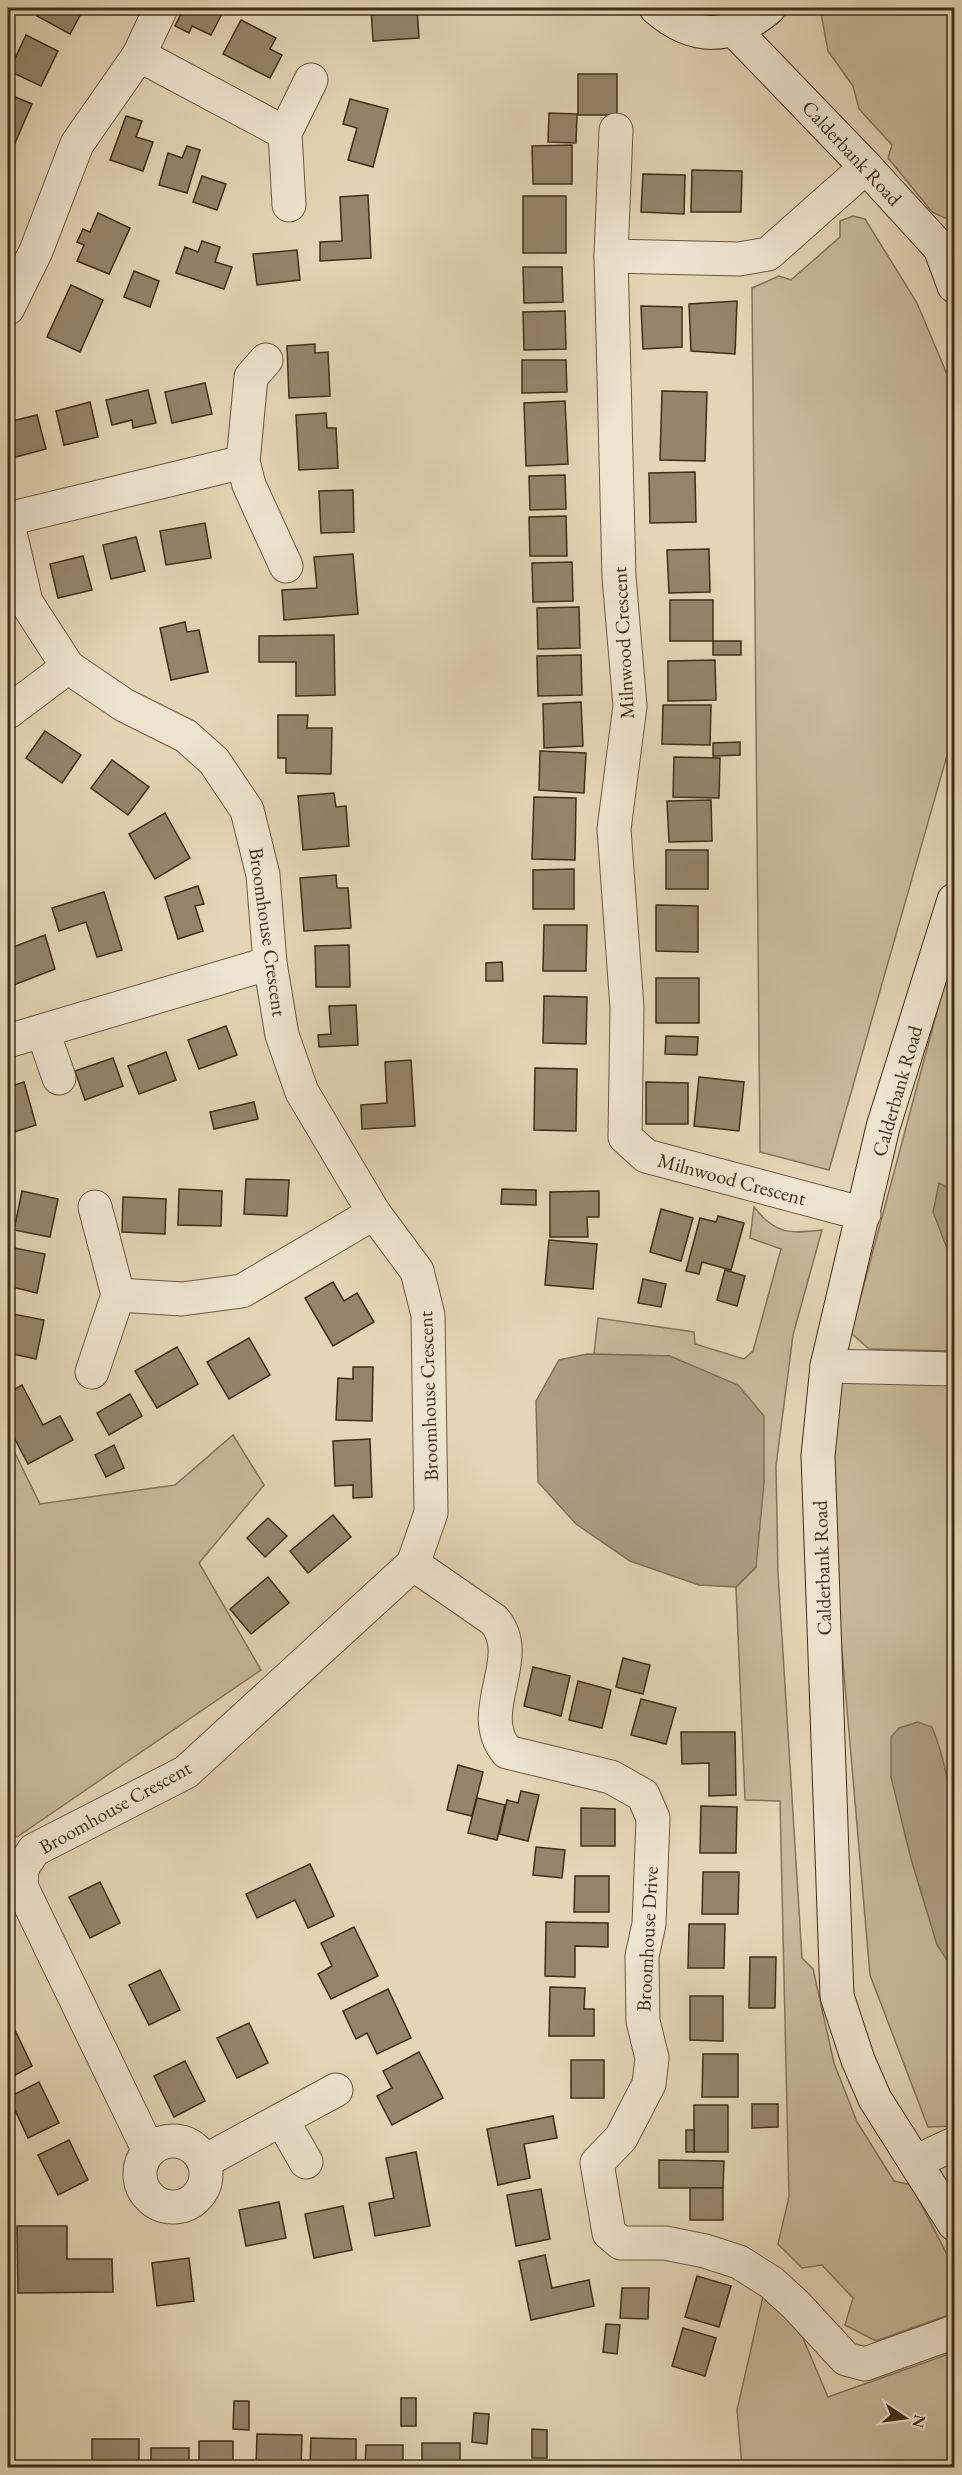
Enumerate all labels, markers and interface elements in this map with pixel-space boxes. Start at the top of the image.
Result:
street label: Calderbank Road [796,95,908,212]
street label: Milnwood Crescent [606,565,640,720]
street label: Broomhouse Crescent [243,846,293,1019]
street label: Calderbank Road [866,1022,928,1160]
street label: Milnwood Crescent [655,1147,810,1211]
street label: Broomhouse Crescent [412,1310,444,1482]
street label: Calderbank Road [807,1499,837,1636]
street label: Broomhouse Crescent [34,1754,196,1860]
street label: Broomhouse Drive [630,1865,664,2012]
north arrow [875,2388,935,2448]
text: N [907,2413,931,2430]

